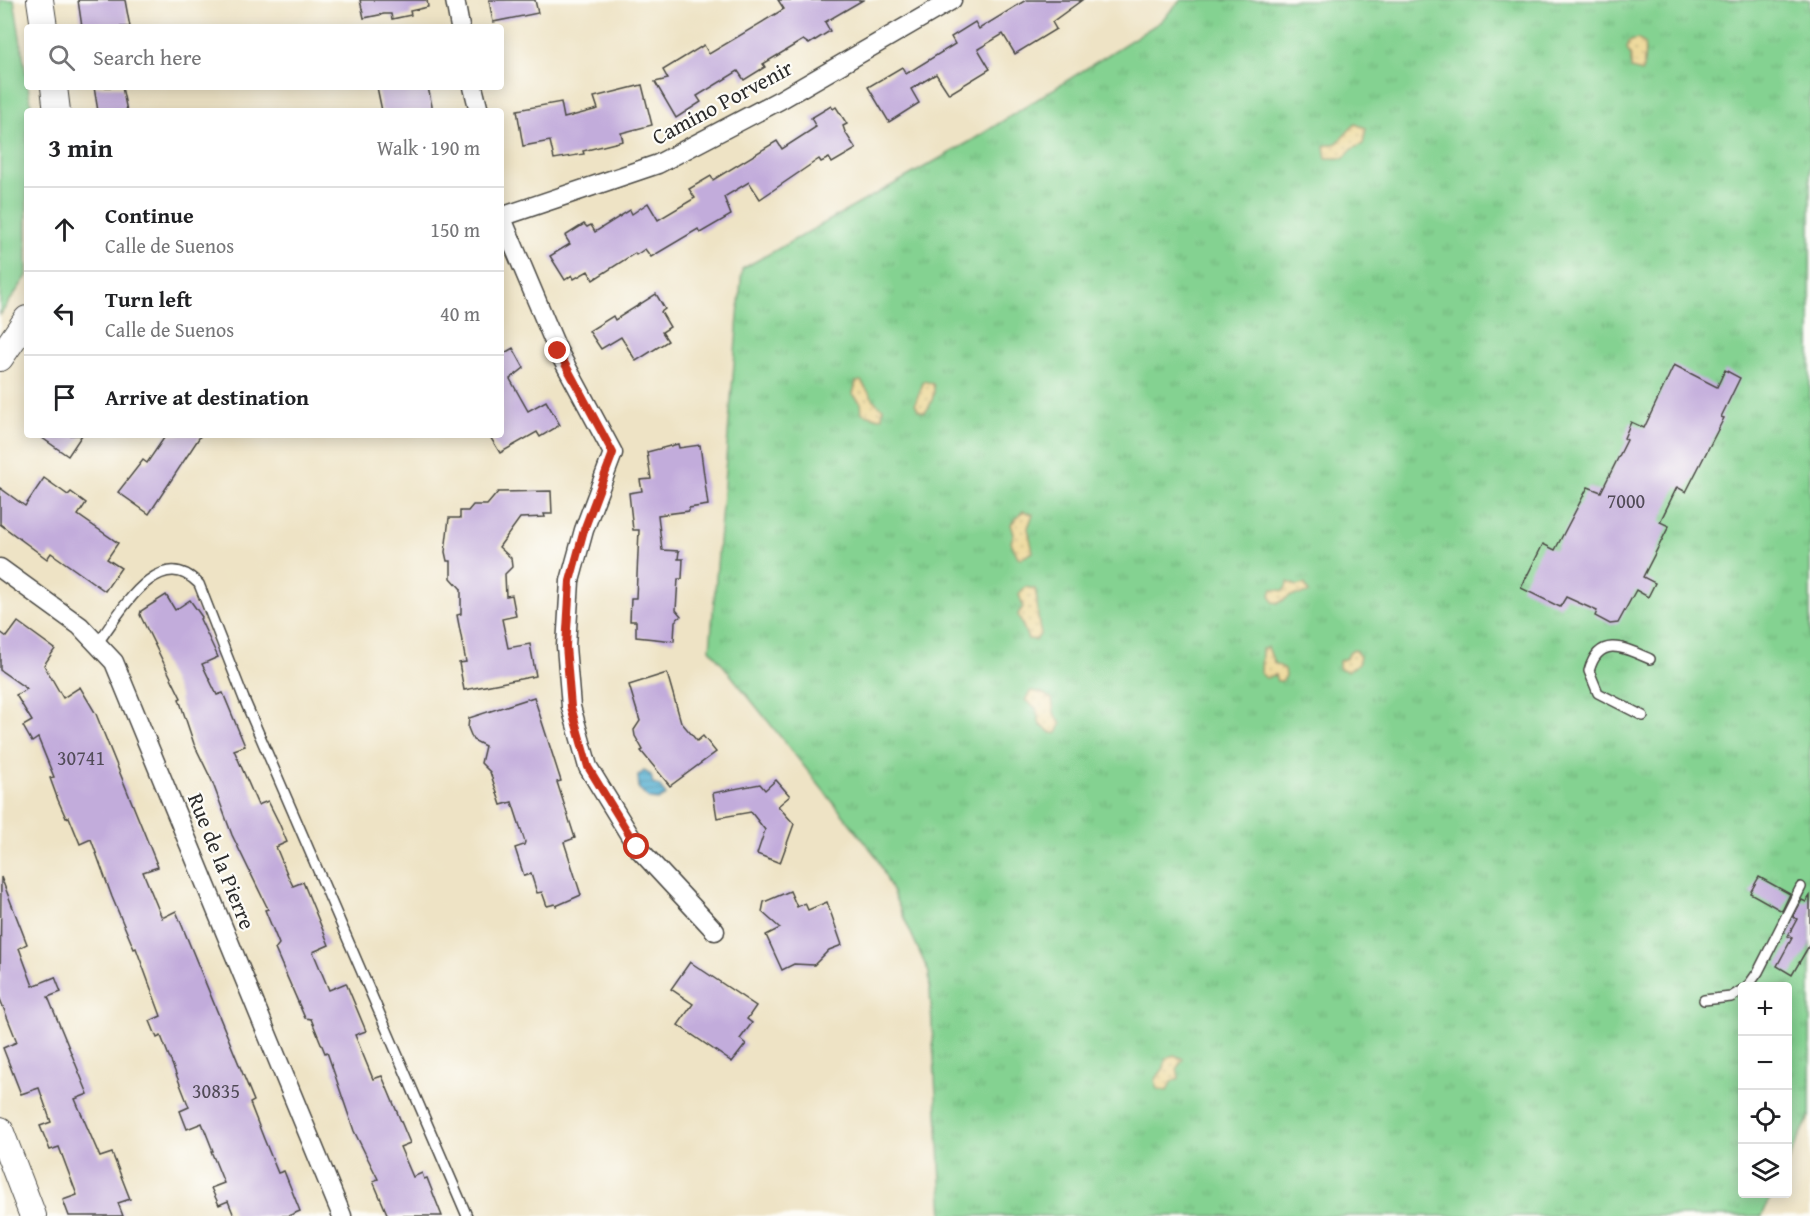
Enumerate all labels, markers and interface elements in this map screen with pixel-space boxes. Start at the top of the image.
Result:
search box [24,24,504,90]
icon: search [45,41,78,74]
text: Search here [93,41,202,73]
street label: Camino Porvenir [646,51,798,153]
text: 3 min [48,128,113,167]
text: Walk · 190 m [377,133,480,162]
text: Continue [105,199,194,231]
icon: ahead [48,213,81,246]
text: 150 m [430,215,480,244]
text: Calle de Suenos [105,231,234,260]
text: Turn left [105,283,192,315]
icon: left [48,297,81,330]
text: 40 m [440,299,480,328]
text: Calle de Suenos [105,315,234,344]
route end [544,337,570,363]
icon: arrive [48,381,81,414]
text: Arrive at destination [105,381,309,413]
house number: 7000 [1607,486,1645,515]
house number: 30741 [57,743,105,772]
street label: Rue de la Pierre [180,788,264,934]
route start [623,833,649,859]
map controls [1738,982,1792,1198]
button: + [1738,982,1792,1036]
button: − [1738,1036,1792,1090]
house number: 30835 [192,1076,240,1105]
button: locate [1738,1090,1792,1144]
button: layers [1738,1144,1792,1198]

